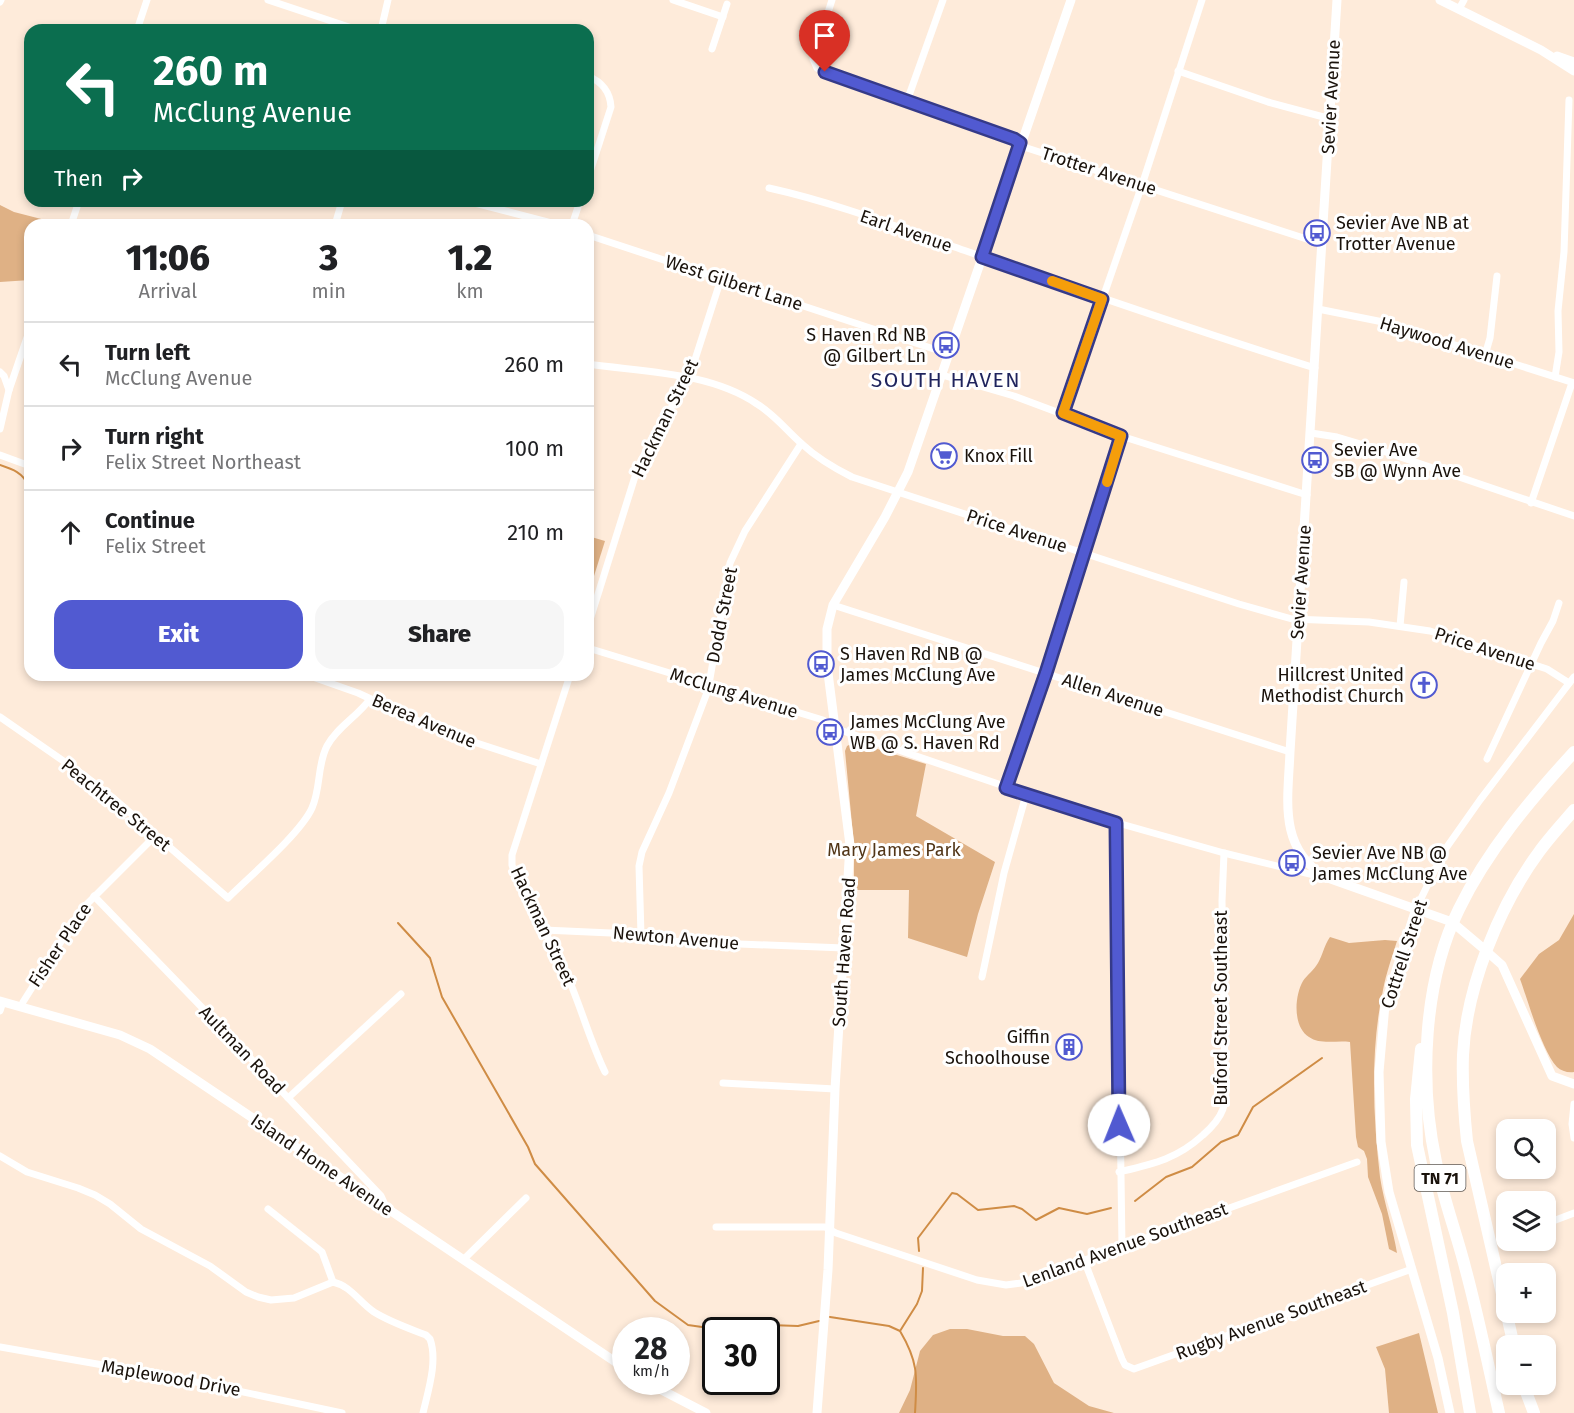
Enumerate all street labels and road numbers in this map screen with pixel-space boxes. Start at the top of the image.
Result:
street label: Sevier Avenue [1317,39,1345,155]
street label: Trotter Avenue [1039,142,1159,200]
street label: Earl Avenue [857,205,955,257]
street label: West Gilbert Lane [662,250,806,316]
street label: Haywood Avenue [1377,312,1517,374]
street label: Hackman Street [627,355,703,481]
street label: Price Avenue [964,504,1070,558]
street label: Sevier Avenue [1286,524,1316,640]
street label: Dodd Street [702,565,742,665]
street label: Price Avenue [1432,622,1538,676]
street label: McClung Avenue [667,663,801,723]
street label: Allen Avenue [1059,668,1167,722]
street label: Berea Avenue [369,689,479,753]
street label: Peachtree Street [57,754,176,856]
street label: Hackman Street [506,863,580,990]
street label: South Haven Road [828,877,860,1027]
street label: Cottrell Street [1376,896,1432,1011]
street label: Fisher Place [24,899,96,991]
street label: Buford Street Southeast [1210,910,1232,1106]
street label: Newton Avenue [612,922,740,954]
street label: Aultman Road [194,1001,290,1099]
street label: Island Home Avenue [247,1109,397,1221]
road number: TN 71 [1414,1165,1466,1191]
street label: Lenland Avenue Southeast [1020,1197,1231,1292]
street label: Rugby Avenue Southeast [1173,1275,1370,1365]
street label: Maplewood Drive [100,1355,242,1401]

